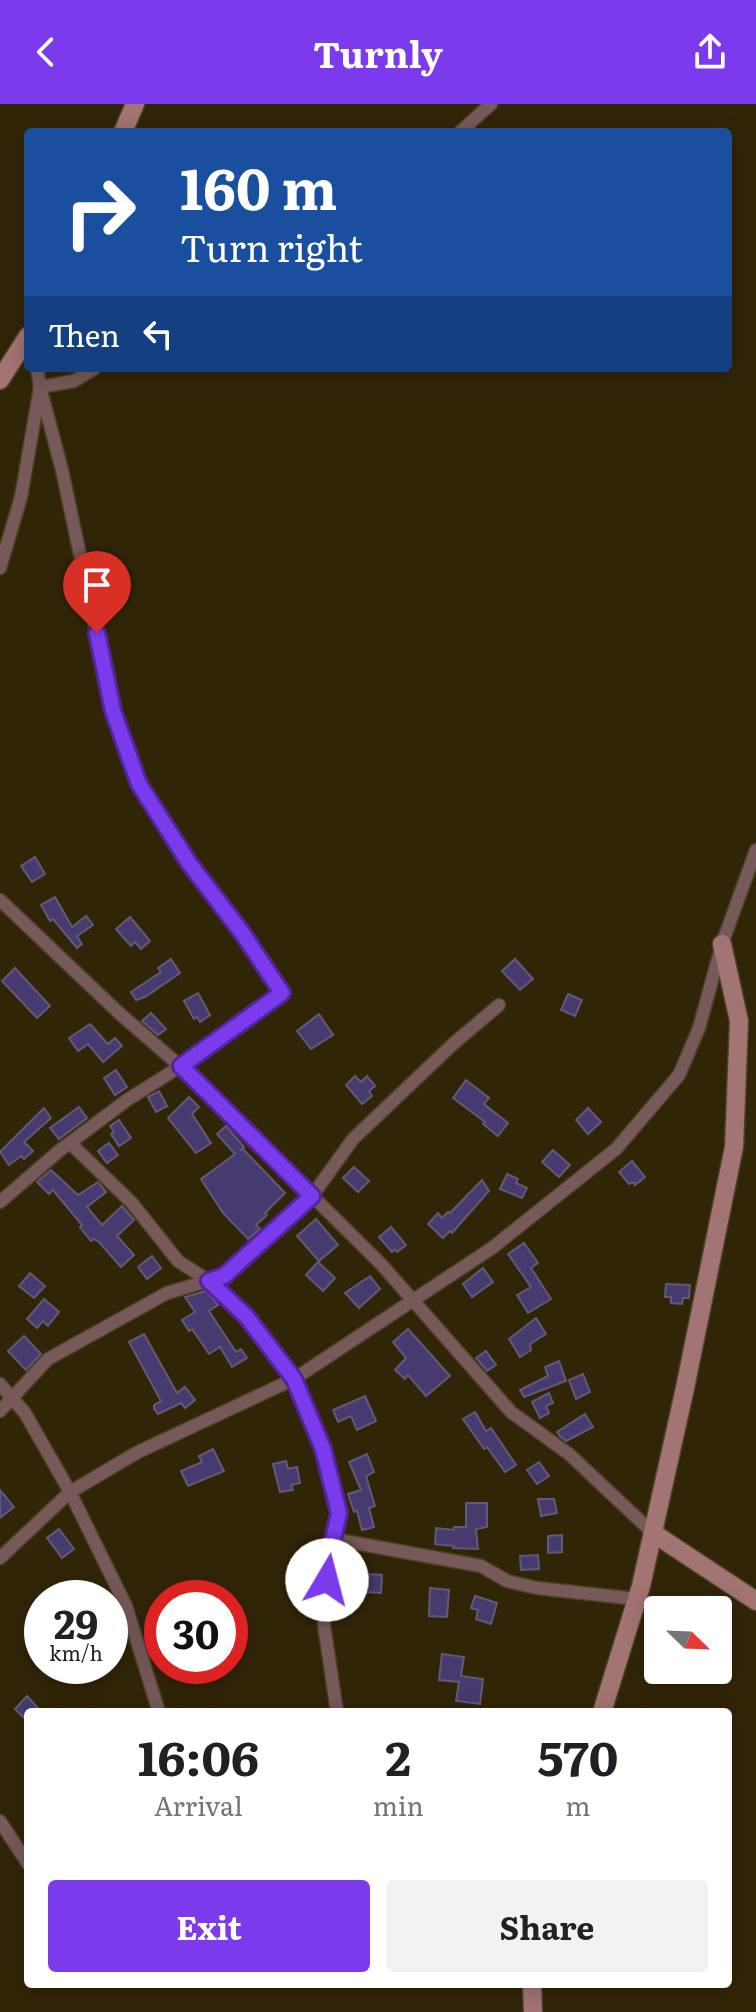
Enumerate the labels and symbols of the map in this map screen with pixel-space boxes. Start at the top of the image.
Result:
pin [63,551,131,633]
position arrow [285,1538,369,1622]
speed limit sign: 30 [144,1580,248,1684]
north arrow [644,1596,732,1684]

